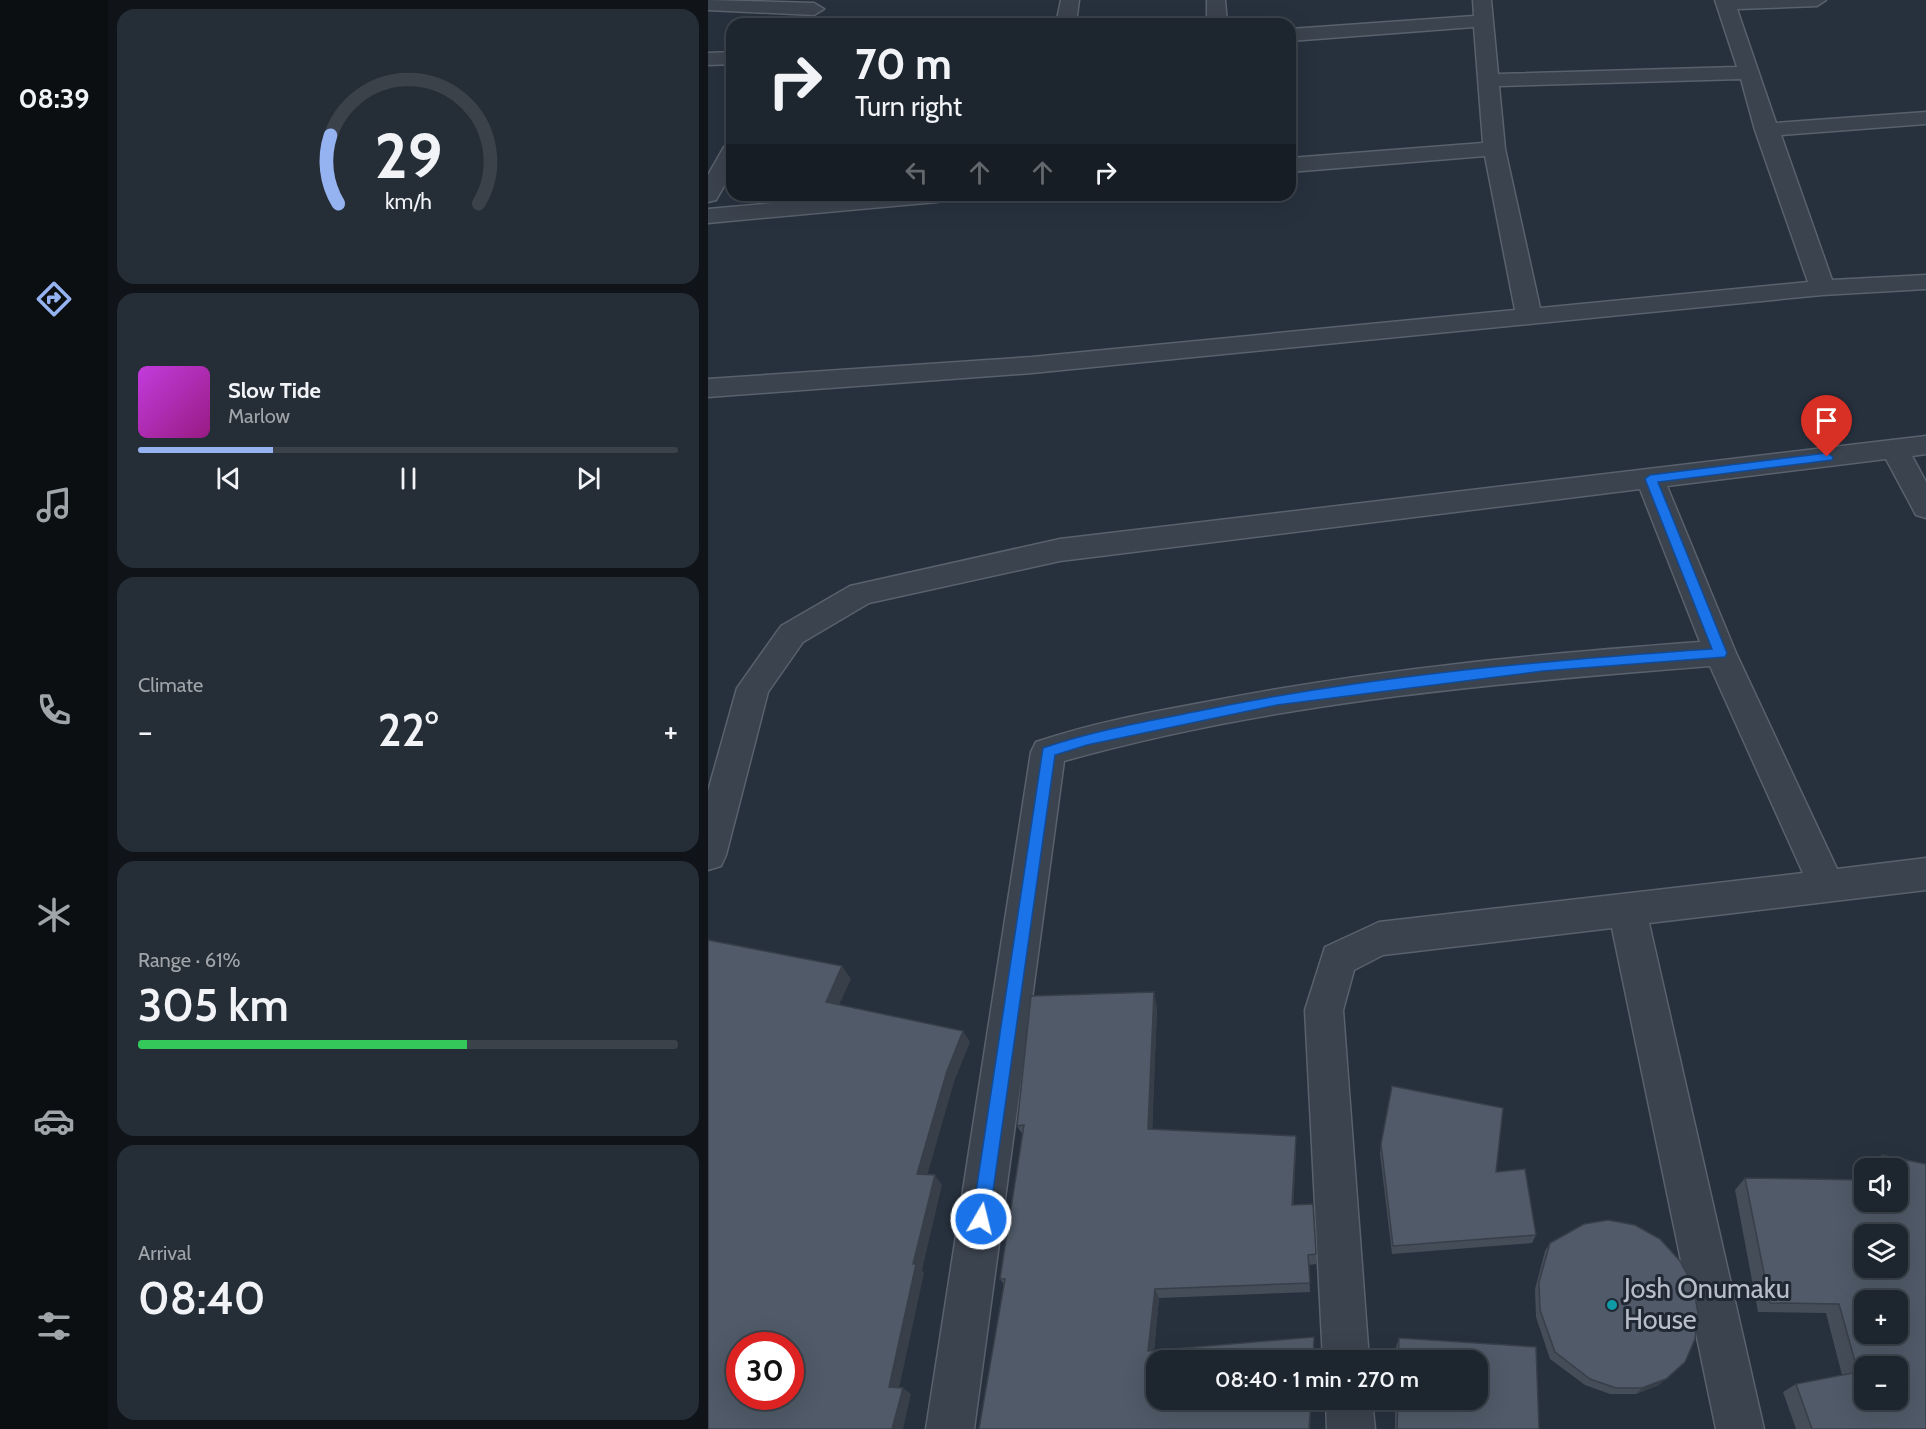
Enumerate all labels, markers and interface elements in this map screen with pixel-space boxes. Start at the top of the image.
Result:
text: 70 m [855,38,952,90]
icon: right [756,42,834,120]
text: 08:39 [18,82,90,115]
text: Turn right [855,90,962,123]
text: 29 [374,118,442,194]
icon: left [900,156,933,189]
icon: ahead [963,156,996,189]
icon: ahead [1026,156,1059,189]
icon: right [1089,156,1122,189]
text: km/h [385,188,431,214]
icon: directions [33,278,75,320]
text: Slow Tide [228,377,321,404]
pin [1801,395,1852,457]
text: Marlow [228,404,290,428]
icon: arrive [1810,404,1843,437]
icon: previous [212,462,245,495]
icon: pause [392,462,425,495]
icon: next [572,462,605,495]
icon: music [33,484,75,526]
text: Climate [138,673,203,697]
icon: phone [33,689,75,731]
text: 22° [378,703,438,757]
text: − [138,711,153,751]
text: + [663,711,678,751]
icon: climate [33,894,75,936]
text: Range · 61% [138,948,240,972]
text: 305 km [138,978,289,1032]
icon: car [33,1100,75,1142]
map controls [1854,1158,1908,1410]
button: sound [1854,1158,1908,1212]
position arrow [949,1187,1013,1251]
button: layers [1854,1224,1908,1278]
text: Arrival [138,1241,191,1265]
text: 08:40 [138,1271,266,1325]
place label: Josh Onumaku House [1623,1272,1790,1336]
button: + [1854,1290,1908,1344]
marker: Josh Onumaku House [1605,1298,1619,1312]
icon: filters [33,1305,75,1347]
speed limit sign: 30 [726,1332,804,1410]
button: − [1854,1356,1908,1410]
text: 08:40 · 1 min · 270 m [1215,1366,1419,1393]

